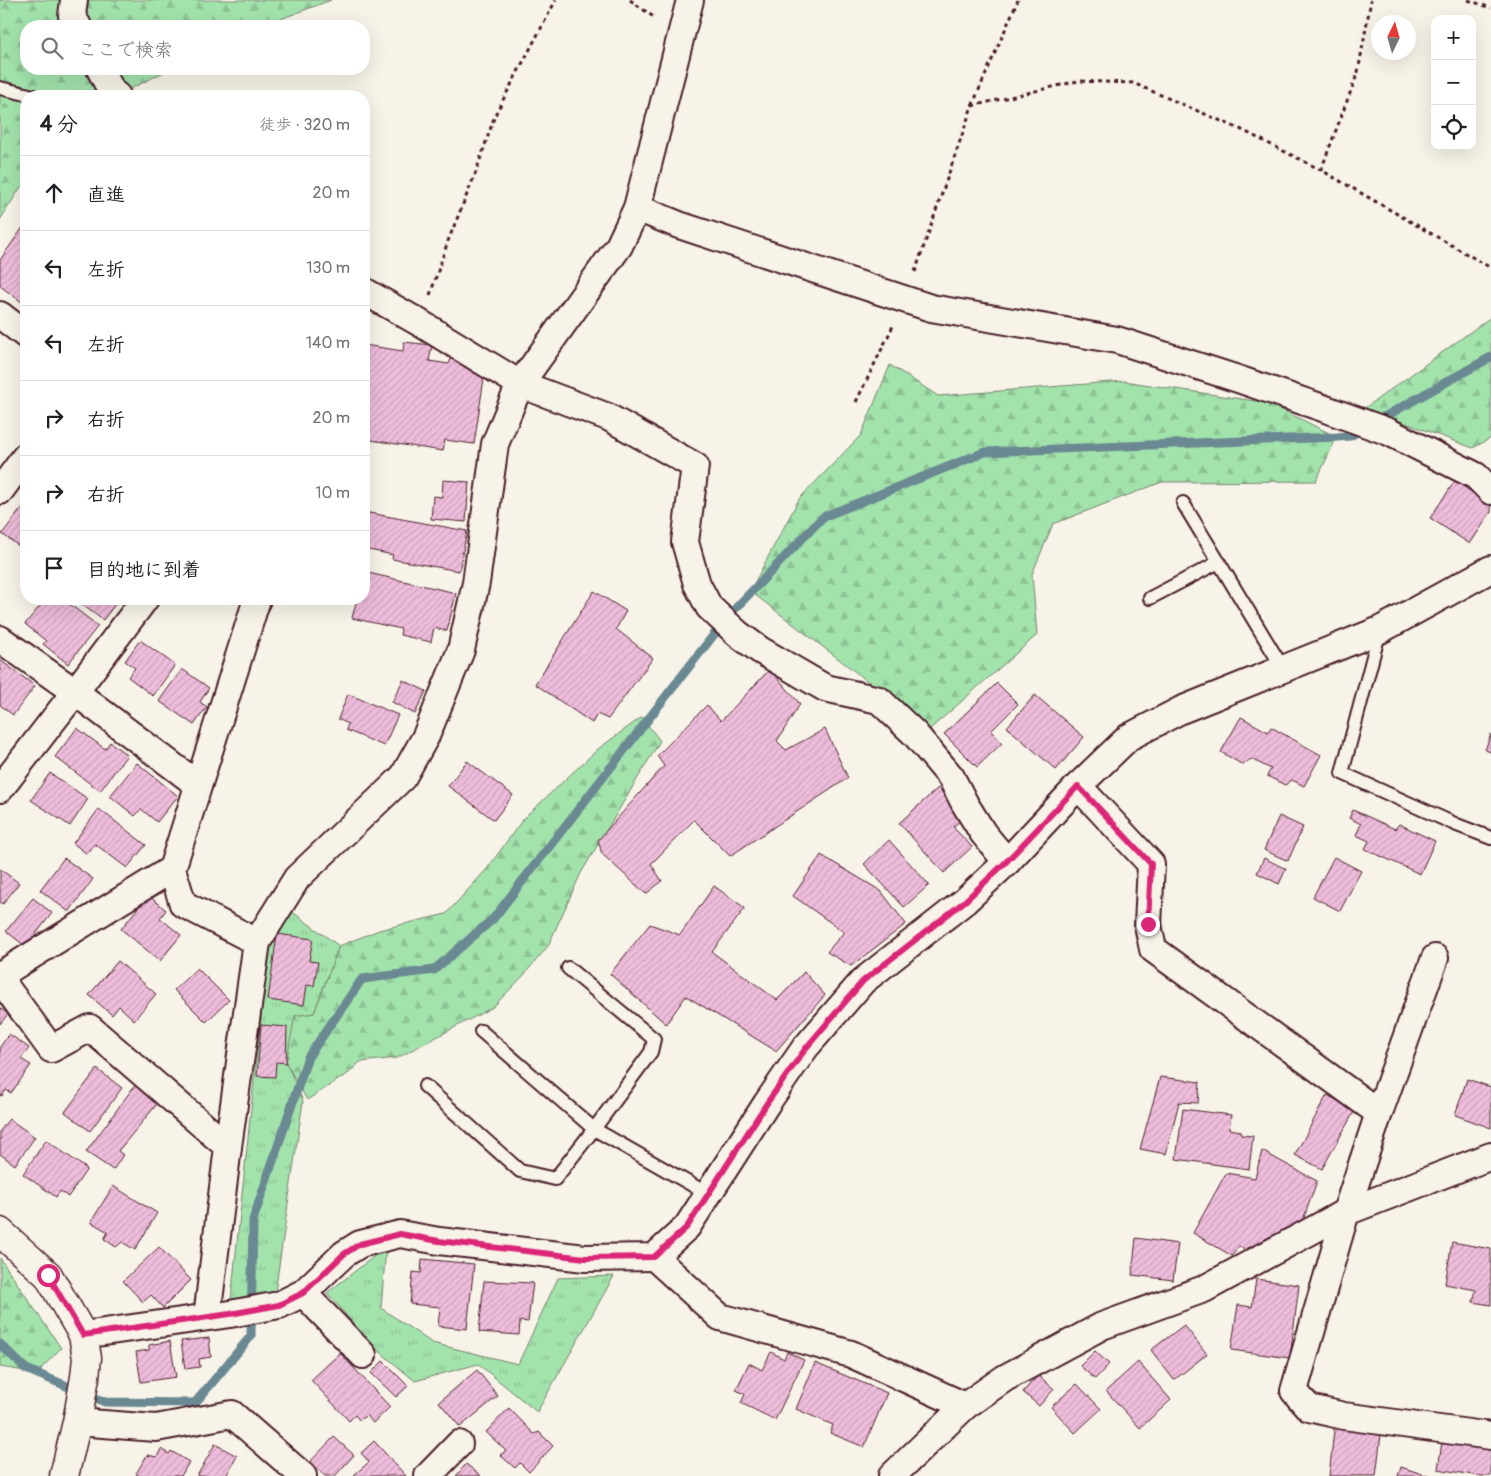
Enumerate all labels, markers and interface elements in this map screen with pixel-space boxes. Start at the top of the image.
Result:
north arrow [1371,15,1416,60]
map controls [1431,15,1476,150]
button: + [1431,15,1476,60]
search box [20,20,370,75]
icon: search [38,34,66,62]
text: ここで検索 [78,38,173,62]
button: − [1431,60,1476,105]
button: locate [1431,105,1476,150]
text: 4 分 [40,111,78,138]
text: 徒歩 · 320 m [259,115,350,135]
icon: ahead [40,179,68,207]
text: 直進 [87,183,125,207]
text: 20 m [312,183,350,203]
icon: left [40,254,68,282]
text: 左折 [87,258,125,282]
text: 130 m [306,258,350,278]
icon: left [40,329,68,357]
text: 左折 [87,333,125,357]
text: 140 m [306,333,350,353]
icon: right [40,404,68,432]
text: 右折 [87,408,125,432]
text: 20 m [312,408,350,428]
icon: right [40,479,68,507]
text: 右折 [87,483,125,507]
text: 10 m [315,483,350,503]
icon: arrive [40,554,68,582]
text: 目的地に到着 [87,558,201,582]
route end [1137,913,1160,936]
route start [37,1264,60,1287]

